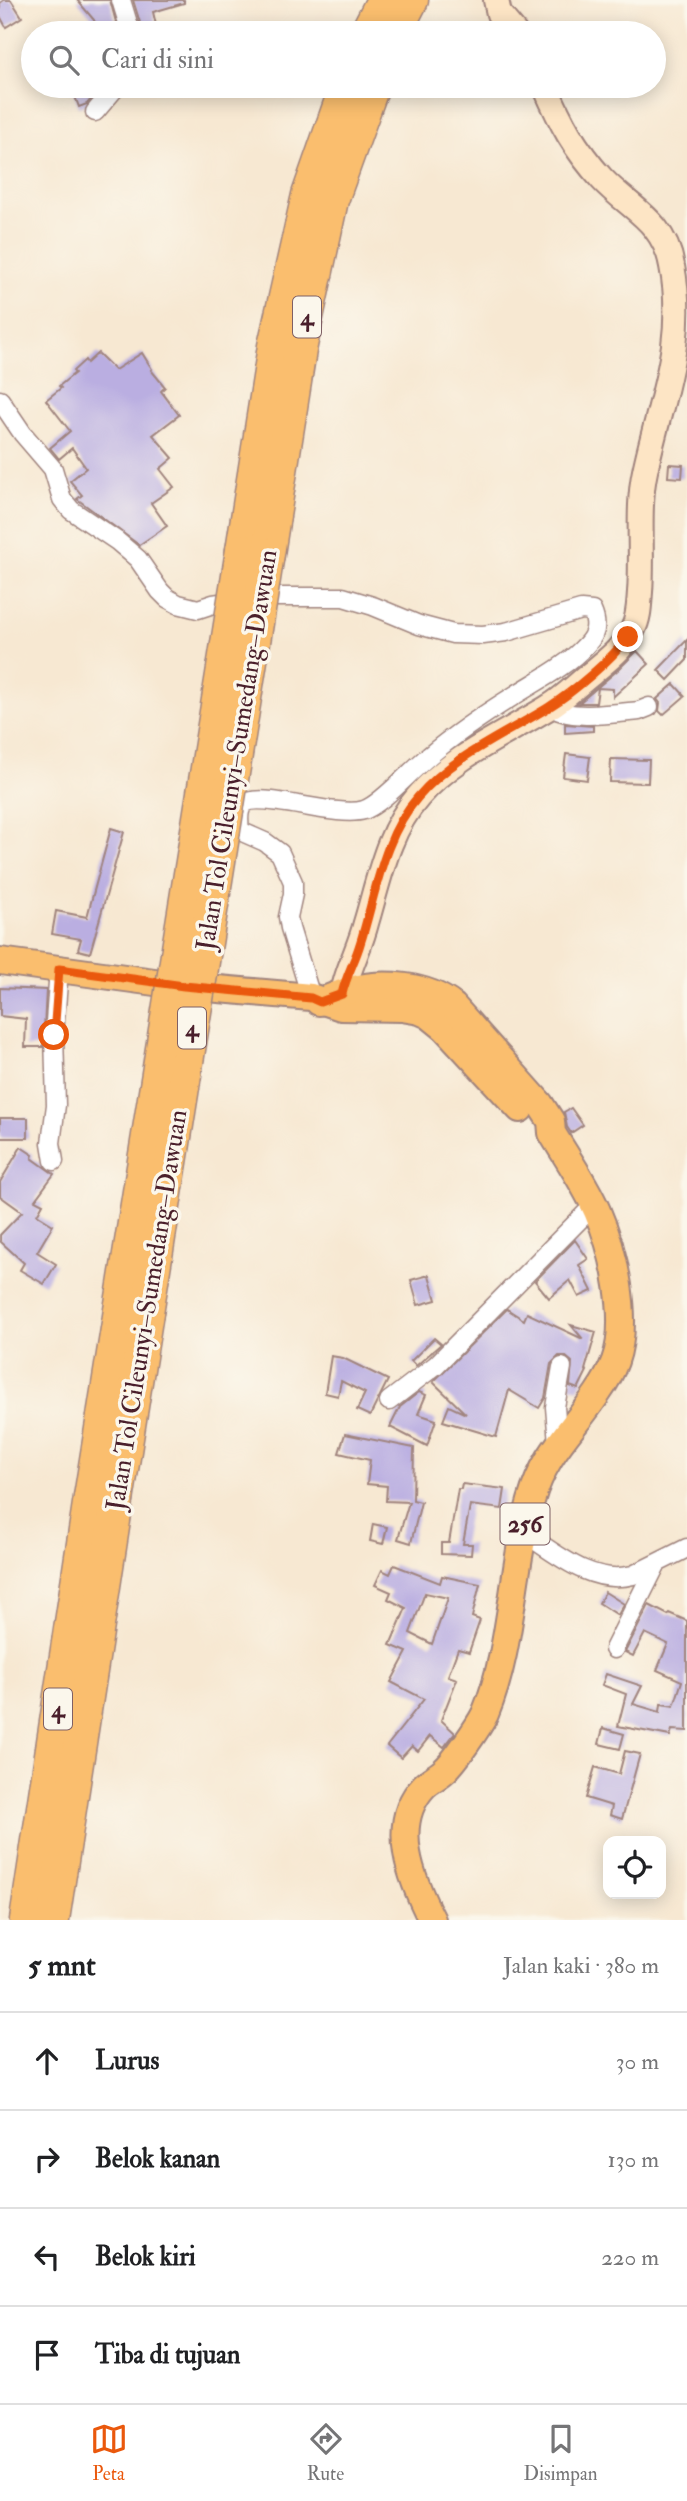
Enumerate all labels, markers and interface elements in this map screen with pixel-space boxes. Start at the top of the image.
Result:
search box [21,21,666,98]
icon: search [45,41,83,79]
text: Cari di sini [101,44,214,76]
road number: 4 [293,296,321,338]
street label: Jalan Tol Cileunyi–Sumedang–Dawuan [189,547,285,954]
route end [612,621,643,652]
road number: 4 [178,1008,206,1048]
route start [38,1019,69,1050]
street label: Jalan Tol Cileunyi–Sumedang–Dawuan [99,1107,195,1514]
road number: 256 [500,1504,550,1544]
road number: 4 [44,1688,72,1730]
map controls [603,1836,666,1899]
button: locate [603,1836,666,1899]
text: 5 mnt [28,1947,96,1984]
text: Jalan kaki · 380 m [503,1951,659,1980]
icon: ahead [28,2042,66,2080]
text: Lurus [95,2045,159,2077]
text: 30 m [616,2047,659,2076]
icon: right [28,2140,66,2178]
text: Belok kanan [95,2143,220,2175]
text: 130 m [607,2145,659,2174]
icon: left [28,2238,66,2276]
text: Belok kiri [95,2241,196,2273]
text: 220 m [601,2243,659,2272]
icon: arrive [28,2336,66,2374]
text: Tiba di tujuan [95,2339,240,2371]
tab: Peta [90,2420,128,2486]
tab: Rute [307,2420,345,2486]
tab: Disimpan [524,2420,598,2486]

